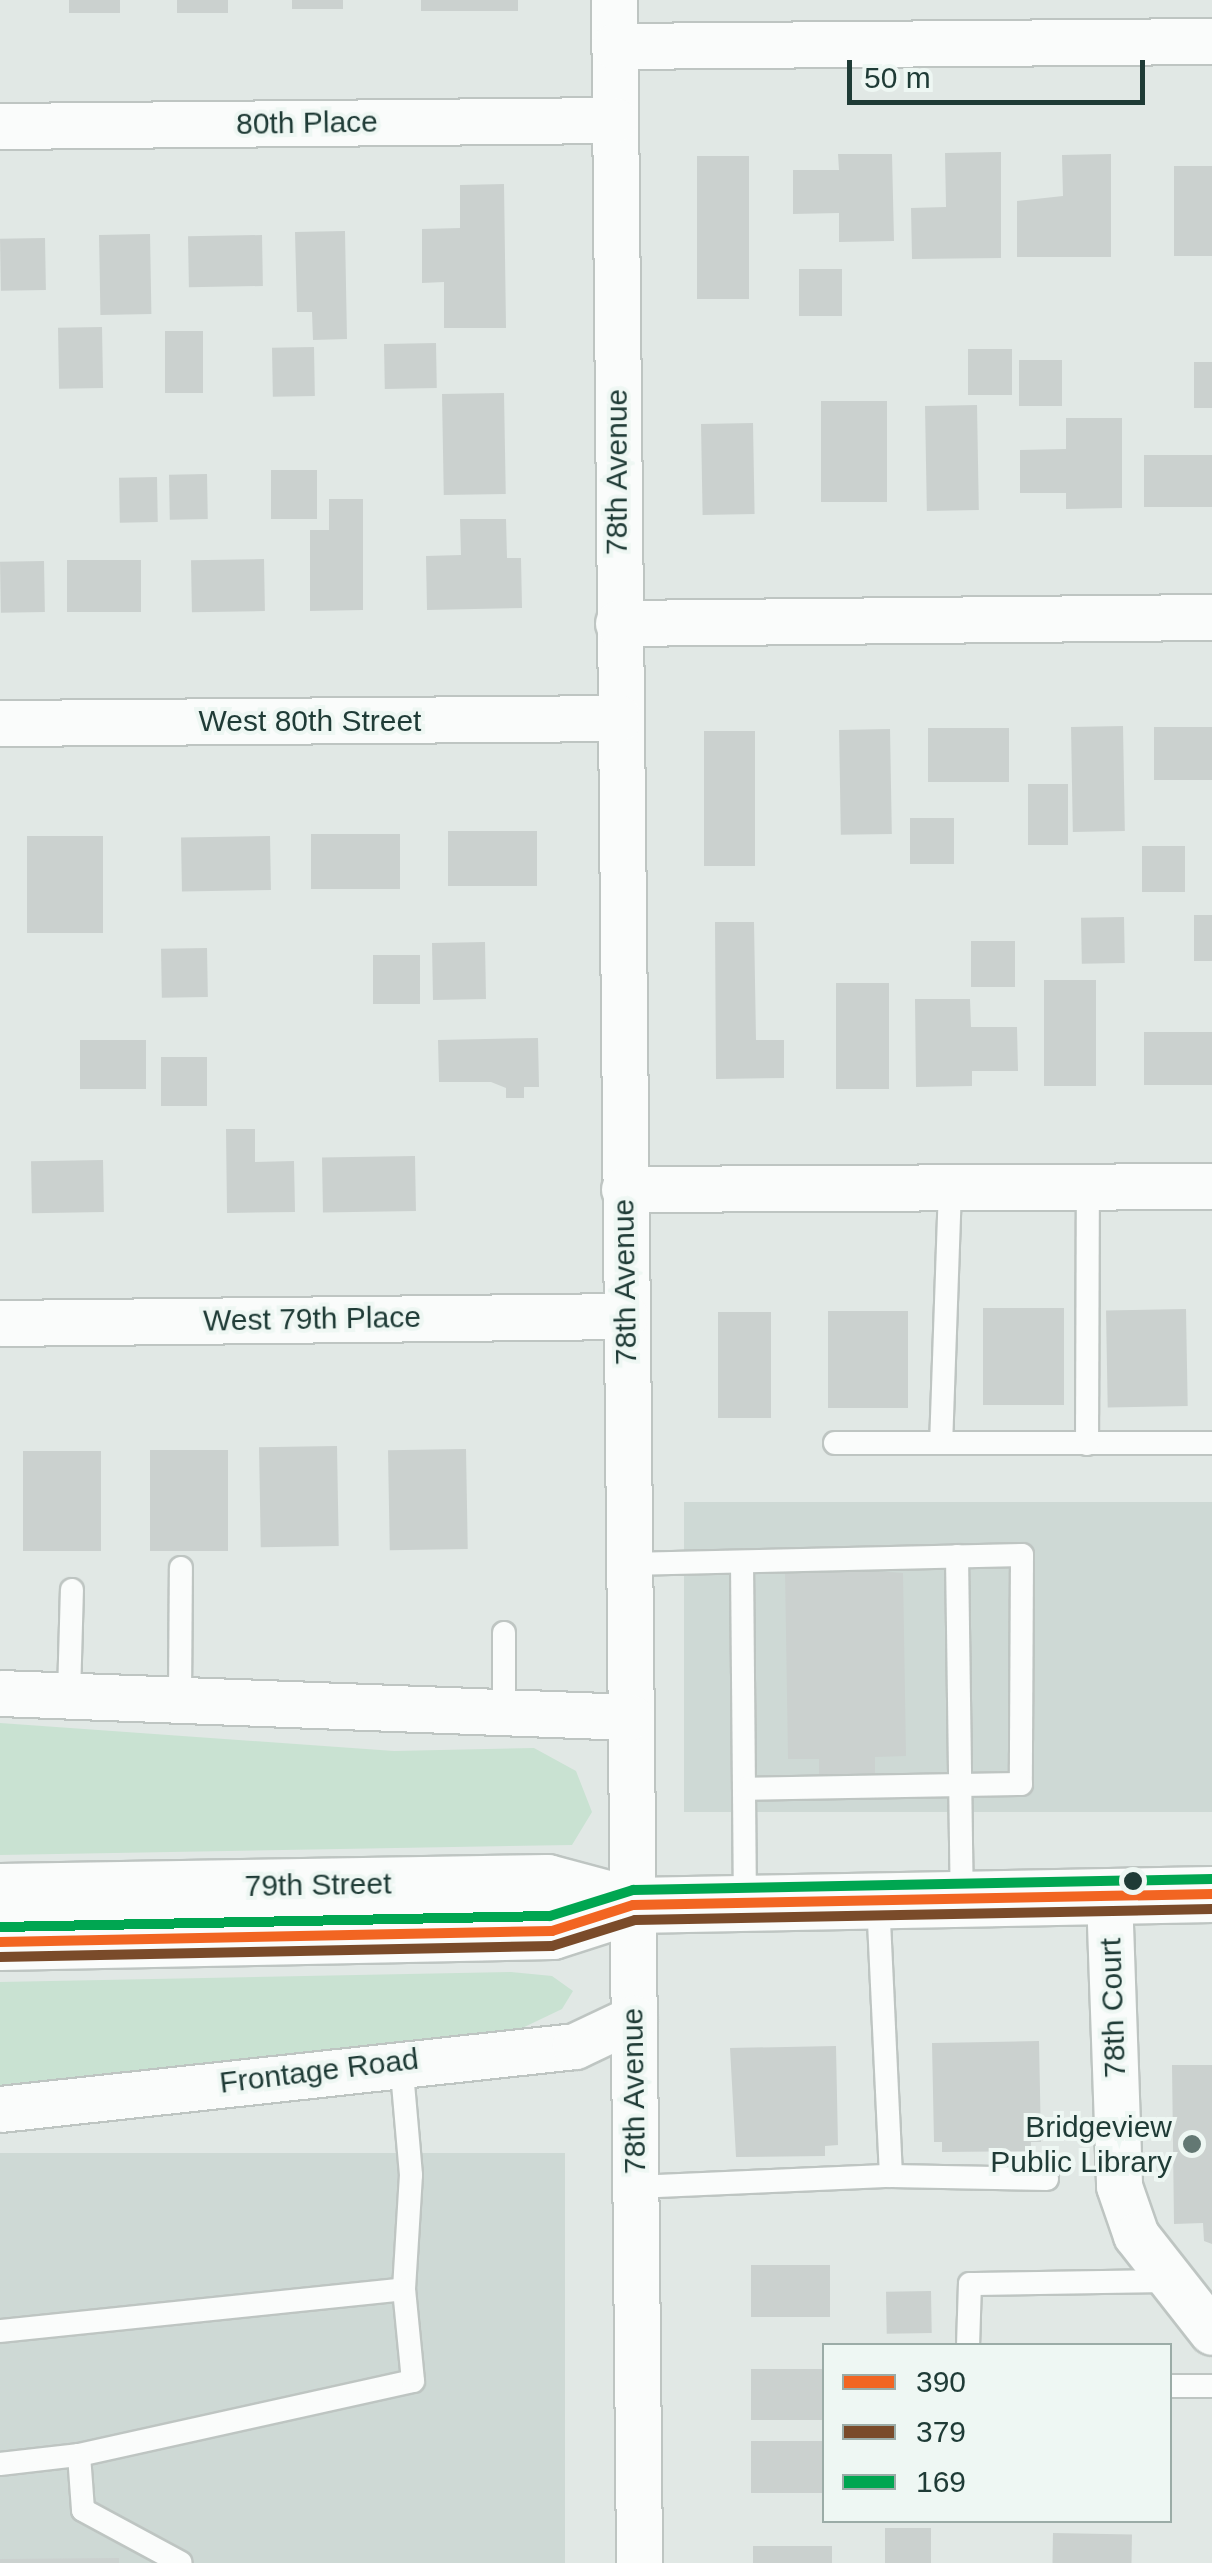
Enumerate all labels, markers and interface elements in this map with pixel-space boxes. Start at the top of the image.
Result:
scale bar [852,40,1150,102]
text: 50 m [864,61,931,94]
street label: 80th Place [236,104,378,142]
street label: 78th Avenue [599,388,635,556]
street label: West 80th Street [199,703,421,739]
street label: 78th Avenue [606,1198,644,1366]
street label: West 79th Place [203,1299,421,1339]
street label: 79th Street [244,1866,392,1904]
unlabelled marker [1123,1871,1143,1891]
street label: 78th Court [1093,1937,1133,2079]
street label: 78th Avenue [615,2007,653,2175]
street label: Frontage Road [217,2041,421,2101]
place label: Bridgeview Public Library [990,2109,1172,2180]
marker: Bridgeview Public Library [1181,2133,1203,2155]
legend [822,2343,1172,2523]
text: 390 [916,2365,966,2398]
text: 379 [916,2415,966,2448]
text: 169 [916,2465,966,2498]

